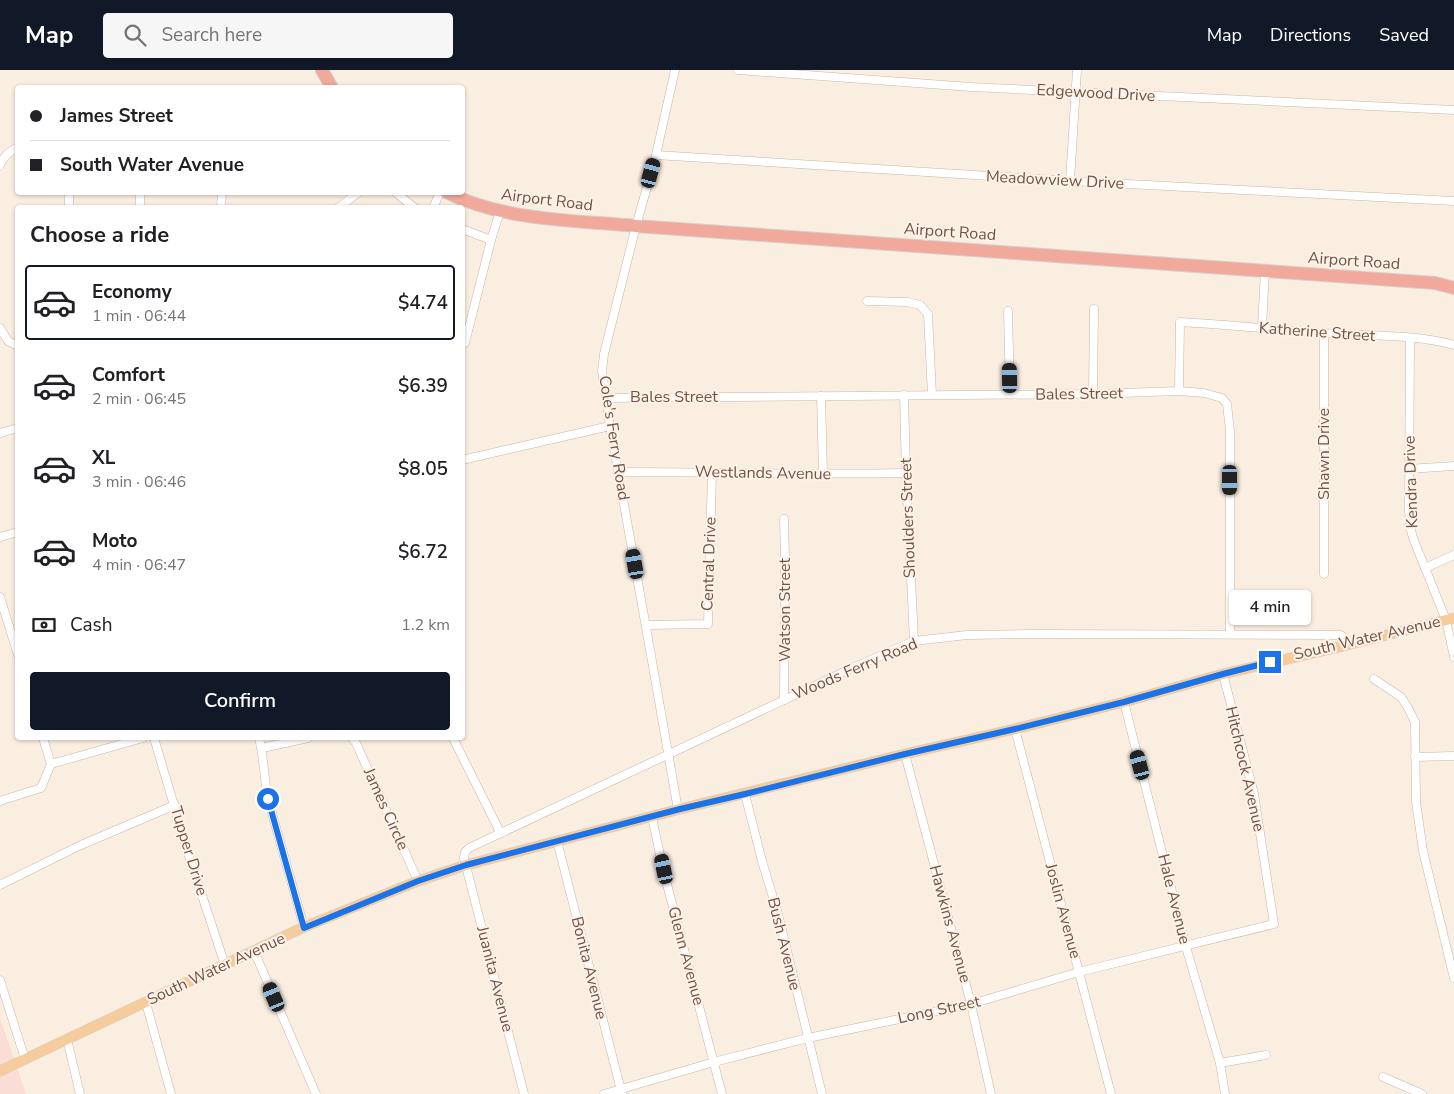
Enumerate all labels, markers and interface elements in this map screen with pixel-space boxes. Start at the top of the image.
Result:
search box [103,13,453,58]
text: Map [25,19,73,51]
icon: search [121,21,149,49]
text: Search here [161,22,262,48]
text: Map [1207,23,1242,47]
text: Directions [1270,23,1351,47]
text: Saved [1379,23,1429,47]
street label: Edgewood Drive [1036,79,1156,107]
text: James Street [60,103,173,129]
text: South Water Avenue [60,152,244,178]
car [639,157,662,189]
street label: Meadowview Drive [985,165,1125,195]
street label: Airport Road [500,183,594,217]
street label: Airport Road [903,218,997,246]
text: Choose a ride [30,220,169,250]
street label: Airport Road [1307,247,1401,275]
text: Economy [92,279,172,305]
icon: car [32,280,77,325]
text: $4.74 [398,290,448,316]
text: 1 min · 06:44 [92,305,186,327]
street label: Katherine Street [1258,317,1376,347]
text: Comfort [92,362,165,388]
icon: car [32,363,77,408]
car [1002,363,1017,393]
text: $6.39 [398,373,448,399]
street label: Cole's Ferry Road [593,374,635,502]
street label: Bales Street [1035,382,1124,406]
street label: Bales Street [630,386,718,408]
text: 2 min · 06:45 [92,388,186,410]
street label: Shawn Drive [1313,408,1335,500]
street label: Kendra Drive [1398,435,1424,529]
text: XL [92,445,115,471]
icon: car [32,446,77,491]
text: $8.05 [398,456,448,482]
street label: Shoulders Street [895,457,921,579]
street label: Westlands Avenue [695,461,831,485]
car [1222,465,1237,495]
text: 3 min · 06:46 [92,471,186,493]
street label: Central Drive [696,516,722,612]
text: Moto [92,528,138,554]
icon: car [32,529,77,574]
text: $6.72 [398,539,448,565]
car [625,548,644,580]
text: 4 min · 06:47 [92,554,186,576]
street label: Watson Street [774,557,796,662]
callout: 4 min [1229,590,1311,624]
text: 4 min [1250,596,1290,618]
street label: South Water Avenue [1291,610,1443,666]
icon: cash [30,611,58,639]
text: Cash [70,612,112,638]
text: 1.2 km [401,614,450,636]
street label: Woods Ferry Road [789,633,921,705]
route end [1259,651,1281,673]
button: Confirm [30,672,450,730]
street label: Hitchcock Avenue [1220,704,1270,834]
car [1128,749,1151,781]
street label: James Circle [358,763,414,854]
route start [257,788,279,810]
street label: Tupper Drive [165,804,213,898]
street label: Hale Avenue [1152,852,1196,946]
car [653,853,674,885]
street label: Joslin Avenue [1039,860,1086,961]
street label: Hawkins Avenue [924,863,976,985]
street label: Bush Avenue [762,895,806,993]
street label: Glenn Avenue [662,904,710,1008]
street label: Bonita Avenue [566,914,612,1022]
street label: Juanita Avenue [471,923,519,1034]
street label: South Water Avenue [143,927,289,1011]
car [261,980,286,1014]
street label: Long Street [896,990,983,1029]

